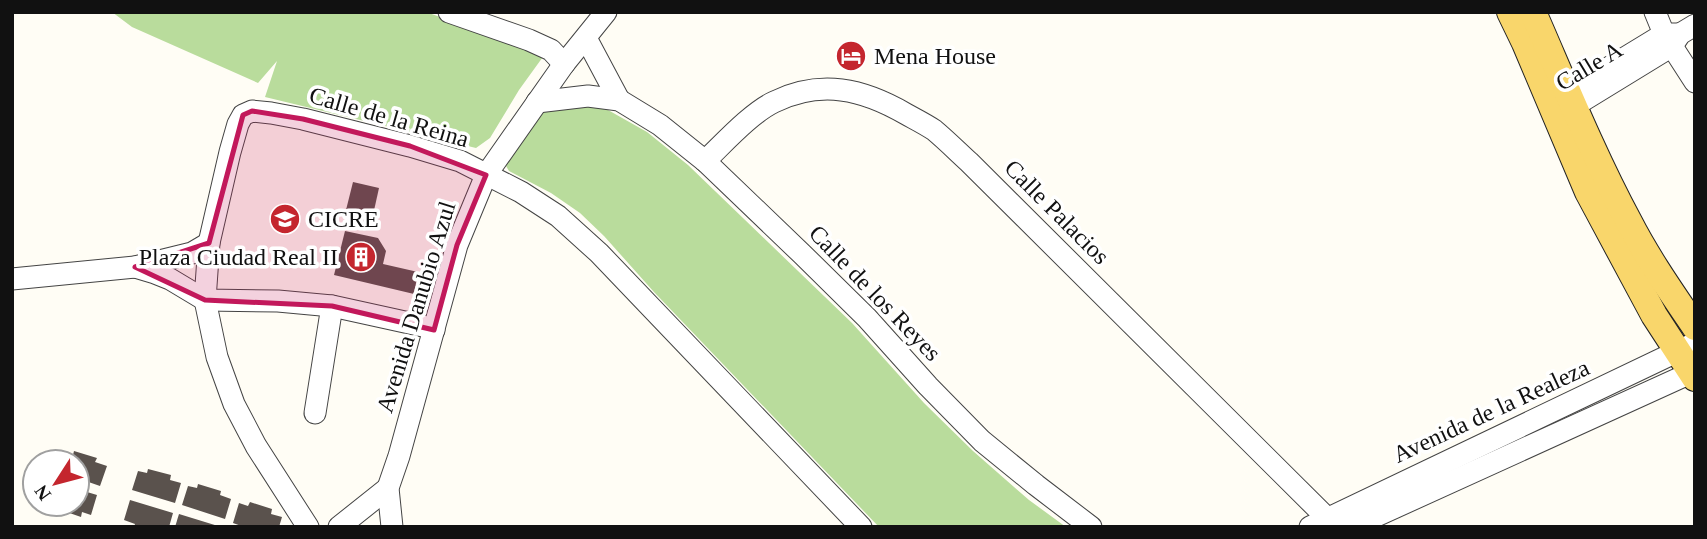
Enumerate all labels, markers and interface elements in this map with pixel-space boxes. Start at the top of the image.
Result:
street label: Calle A [1551,36,1627,96]
hotel icon: Mena House [834,39,868,73]
place label: Mena House [874,43,996,69]
street label: Calle de la Reina [306,82,472,152]
street label: Calle Palacios [999,154,1115,270]
street label: Avenida Danubio Azul [371,198,461,416]
school or university icon: CICRE [268,202,302,236]
place label: CICRE [308,206,379,232]
street label: Calle de los Reyes [804,220,946,366]
building icon: Plaza Ciudad Real II [344,240,378,274]
place label: Plaza Ciudad Real II [139,244,338,270]
street label: Avenida de la Realeza [1389,354,1594,468]
north arrow [21,448,91,518]
text: N [30,481,55,504]

